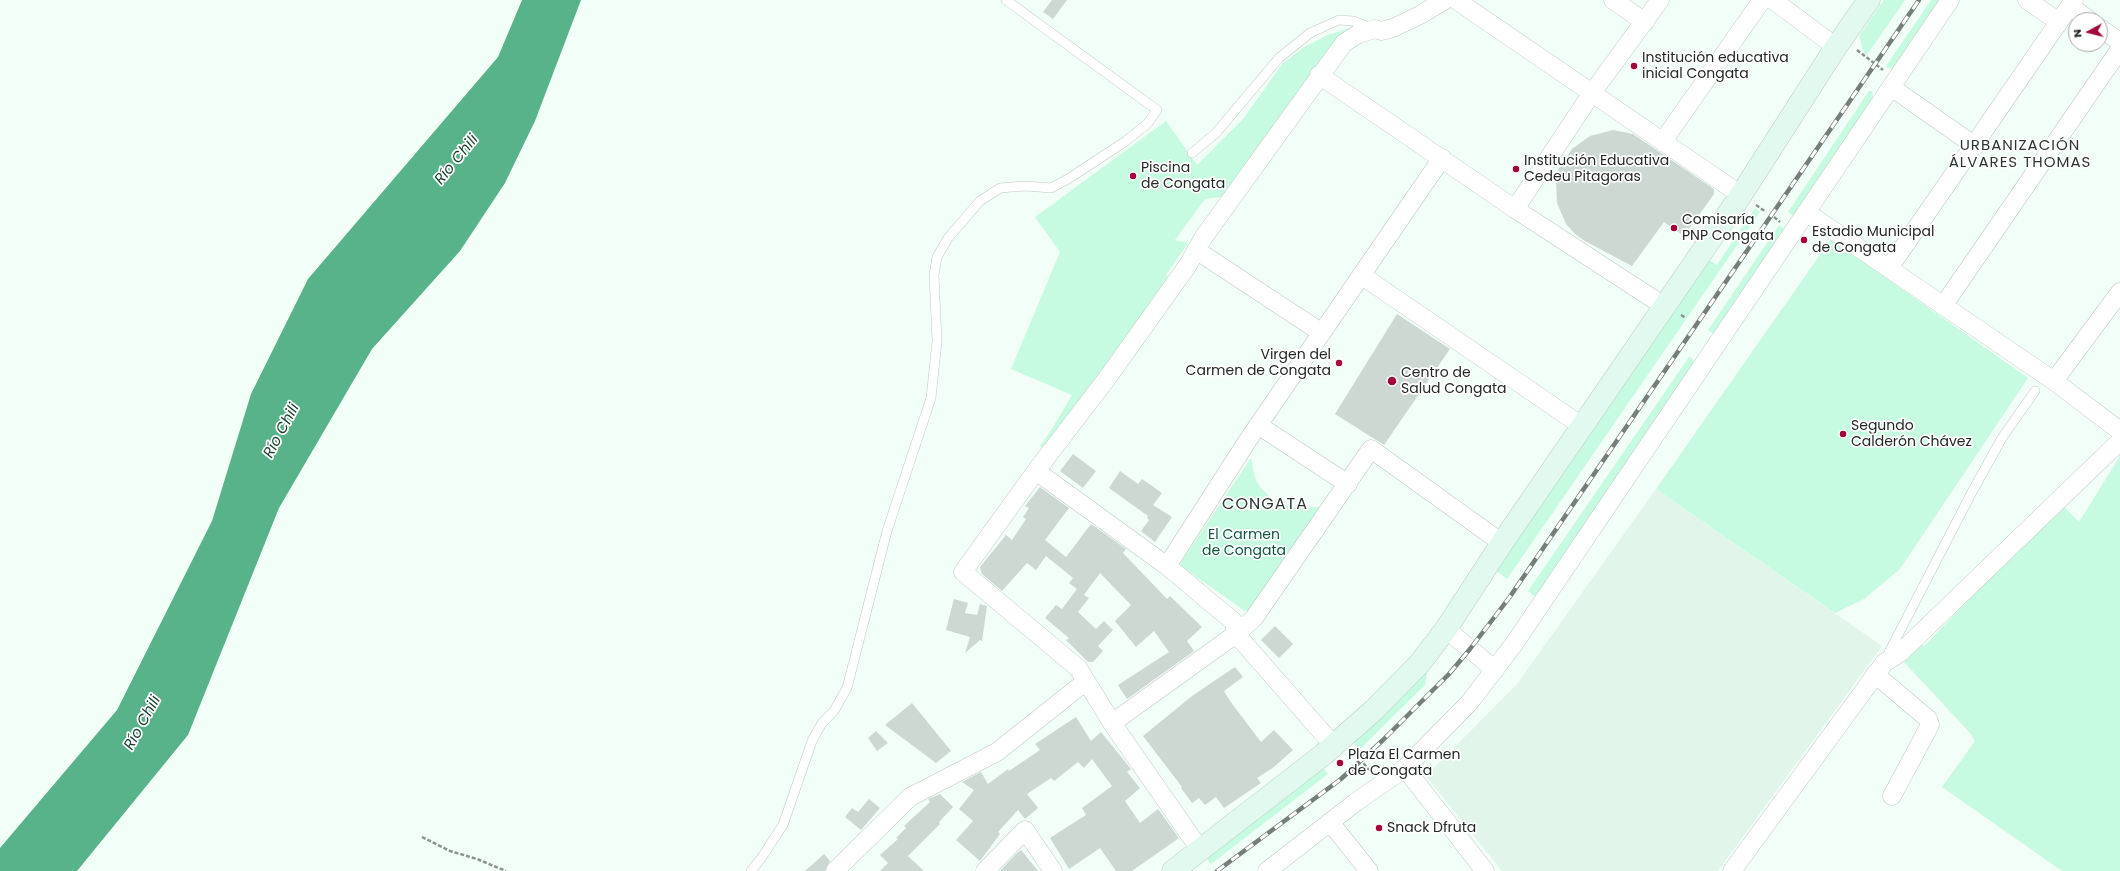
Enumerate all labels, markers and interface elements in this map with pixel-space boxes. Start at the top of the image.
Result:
north arrow [2068,12,2108,52]
text: N [2069,28,2086,38]
place label: Institución educativa inicial Congata [1642,50,1789,82]
marker: Institución educativa inicial Congata [1629,61,1639,71]
water label: Río Chili [431,131,483,189]
district label: URBANIZACIÓN ÁLVARES THOMAS [1949,137,2091,172]
place label: Institución Educativa Cedeu Pitagoras [1524,153,1669,186]
place label: Piscina de Congata [1141,160,1225,192]
marker: Institución Educativa Cedeu Pitagoras [1511,164,1521,174]
marker: Piscina de Congata [1128,171,1138,181]
place label: Comisaría PNP Congata [1682,212,1774,244]
marker: Comisaría PNP Congata [1669,223,1679,233]
place label: Estadio Municipal de Congata [1812,224,1934,256]
marker: Estadio Municipal de Congata [1799,235,1809,245]
place label: Virgen del Carmen de Congata [1186,347,1331,380]
marker: Virgen del Carmen de Congata [1334,358,1344,368]
place label: Centro de Salud Congata [1401,365,1507,398]
marker: Centro de Salud Congata [1386,375,1398,387]
water label: Río Chili [260,401,304,461]
place label: Segundo Calderón Chávez [1851,418,1972,450]
marker: Segundo Calderón Chávez [1838,429,1848,439]
district label: CONGATA [1222,495,1308,515]
park label: El Carmen de Congata [1202,527,1286,560]
water label: Río Chili [121,693,165,753]
place label: Plaza El Carmen de Congata [1348,747,1461,780]
marker: Plaza El Carmen de Congata [1335,758,1345,768]
place label: Snack Dfruta [1387,820,1476,836]
marker: Snack Dfruta [1374,823,1384,833]

